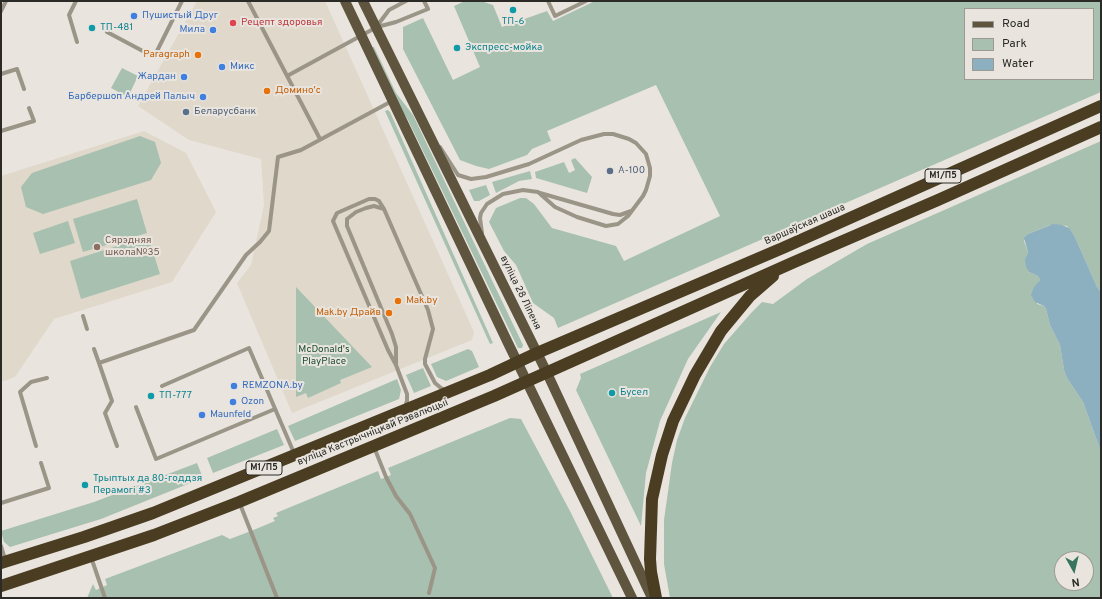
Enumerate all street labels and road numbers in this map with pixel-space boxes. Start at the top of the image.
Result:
road number: М1/П5 [925,169,961,183]
street label: Варшаўская шаша [763,202,847,248]
street label: вуліца 28 Ліпеня [497,254,543,332]
street label: вуліца Кастрычніцкай Рэвалюцыі [296,397,450,469]
road number: М1/П5 [246,461,282,475]

